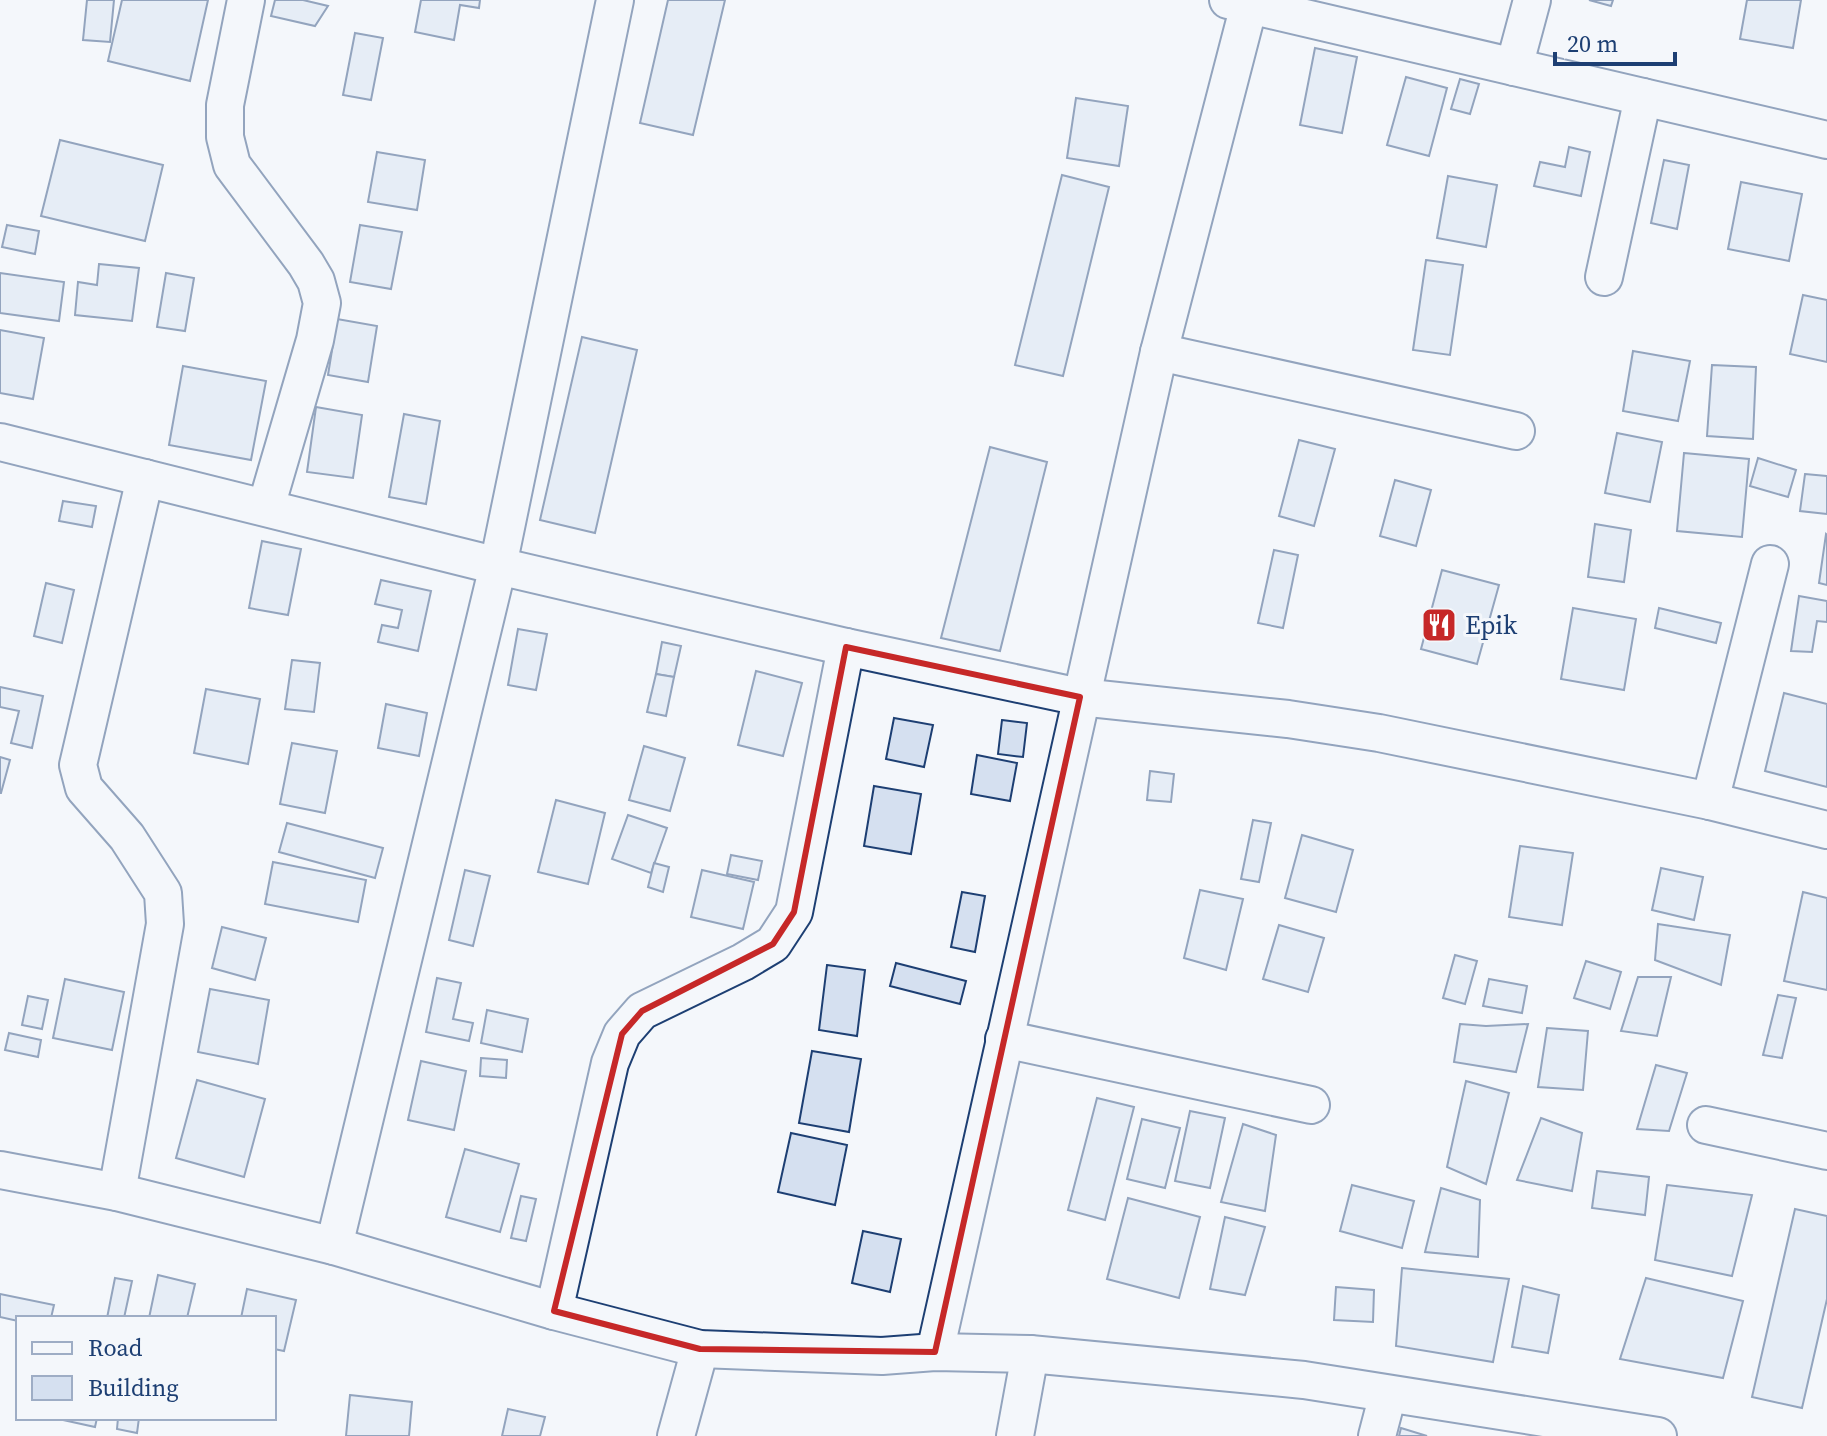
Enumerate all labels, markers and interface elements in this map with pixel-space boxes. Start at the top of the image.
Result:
scale bar [1555,16,1675,66]
text: 20 m [1567,27,1618,60]
restaurant icon: Epik [1420,606,1458,644]
place label: Epik [1465,607,1518,643]
legend [16,1316,276,1420]
text: Road [88,1331,143,1364]
text: Building [88,1371,179,1404]

